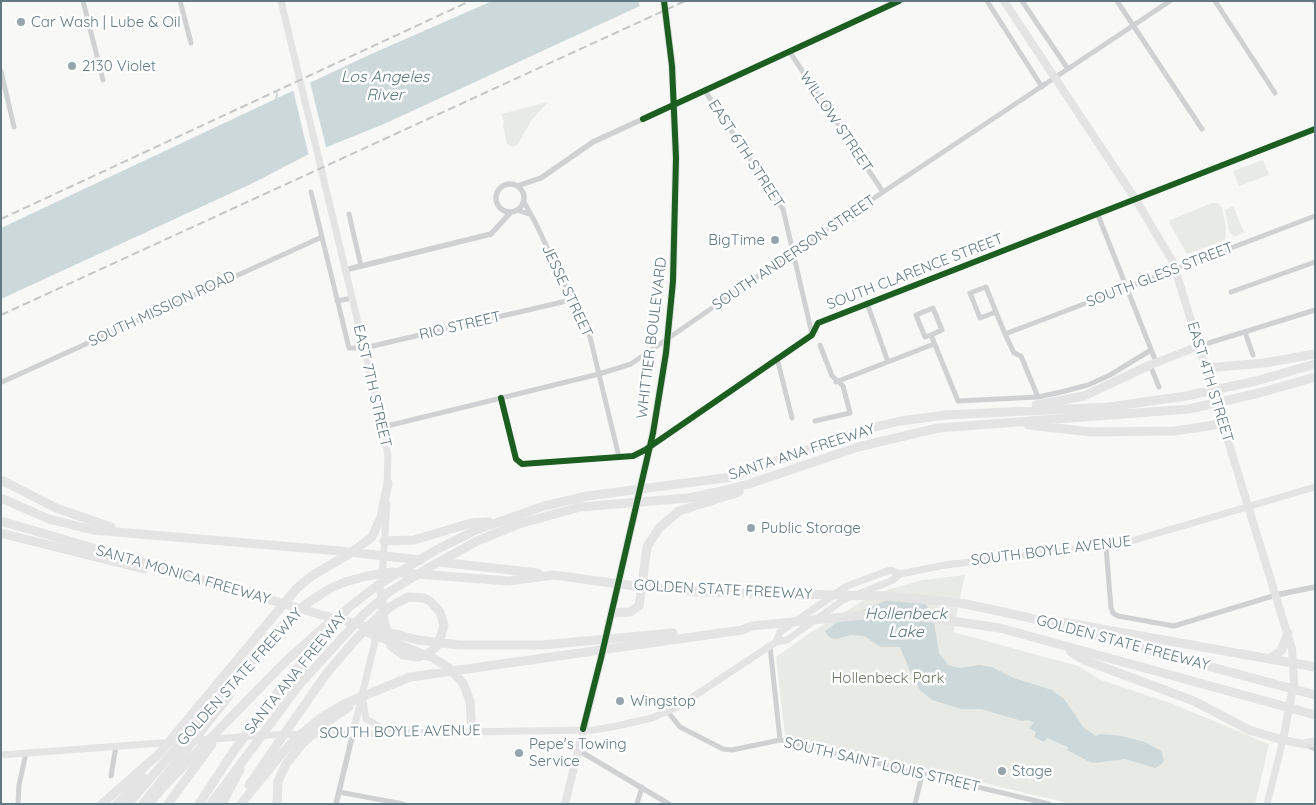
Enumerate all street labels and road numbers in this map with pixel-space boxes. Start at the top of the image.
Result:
street label: WILLOW STREET [796,68,876,176]
street label: EAST 6TH STREET [704,96,788,212]
street label: SOUTH ANDERSON STREET [709,192,879,314]
street label: SOUTH CLARENCE STREET [824,230,1006,314]
street label: SOUTH GLESS STREET [1084,239,1236,311]
street label: JESSE STREET [538,242,596,340]
street label: WHITTIER BOULEVARD [633,256,671,420]
street label: SOUTH MISSION ROAD [86,267,238,351]
street label: RIO STREET [418,308,502,344]
street label: EAST 4TH STREET [1183,319,1237,445]
street label: EAST 7TH STREET [349,323,395,449]
street label: SANTA ANA FREEWAY [727,420,877,484]
street label: SOUTH BOYLE AVENUE [970,532,1132,570]
street label: SANTA MONICA FREEWAY [94,541,272,609]
street label: GOLDEN STATE FREEWAY [633,576,813,604]
street label: GOLDEN STATE FREEWAY [174,605,306,749]
street label: SANTA ANA FREEWAY [241,608,351,738]
street label: GOLDEN STATE FREEWAY [1034,611,1212,675]
street label: SOUTH BOYLE AVENUE [319,722,481,742]
street label: SOUTH SAINT LOUIS STREET [782,734,982,796]

